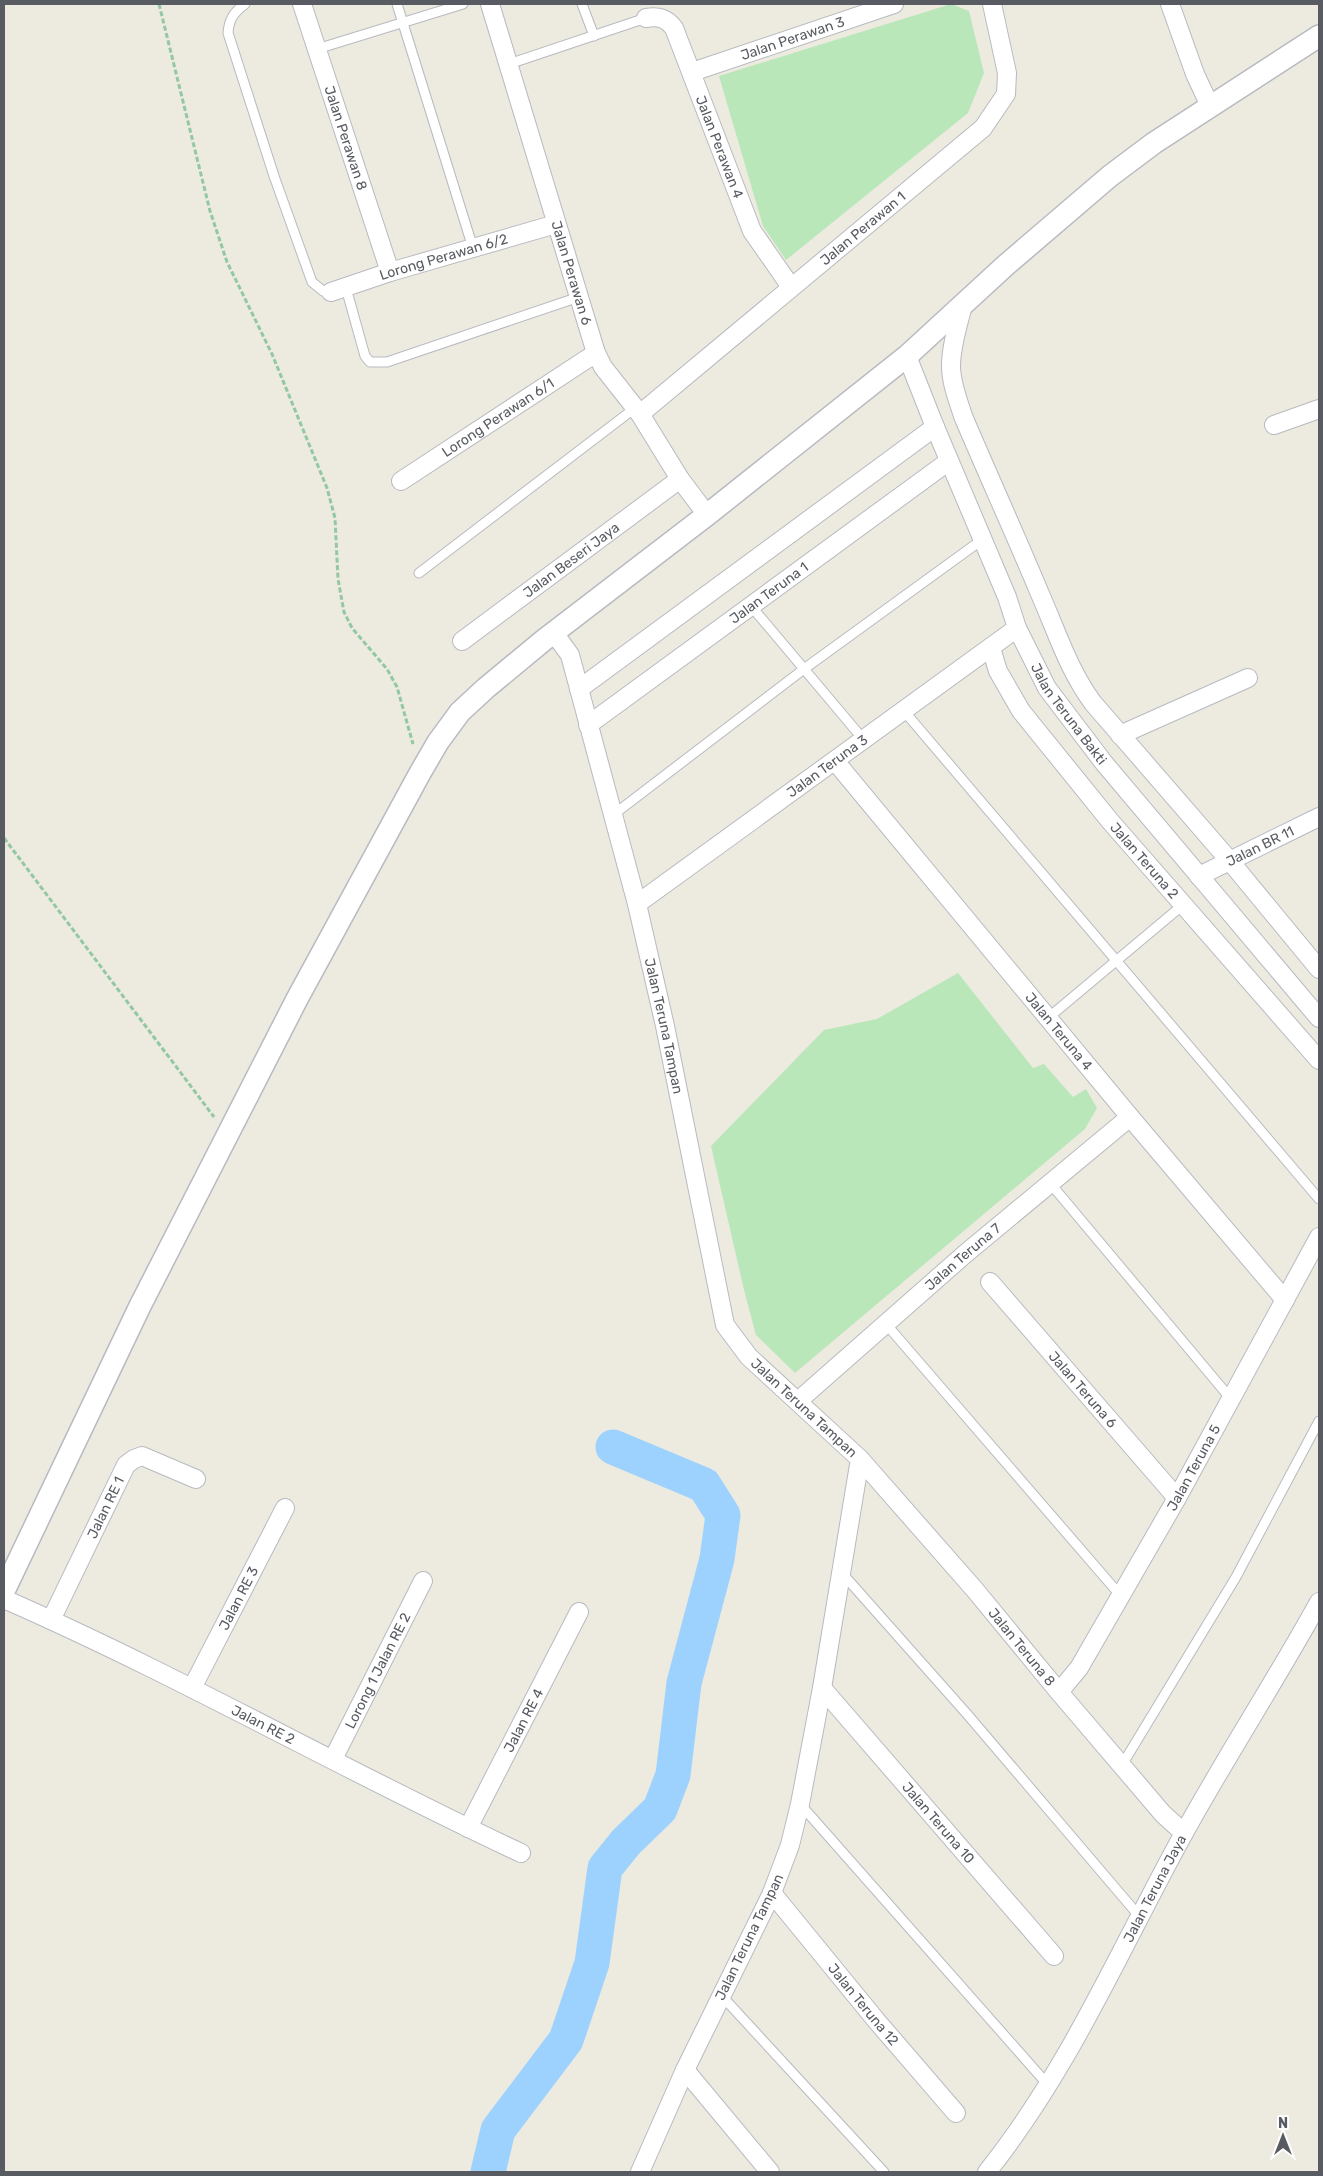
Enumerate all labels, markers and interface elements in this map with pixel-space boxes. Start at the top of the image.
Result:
street label: Jalan Perawan 3 [739,13,847,64]
street label: Jalan Perawan 8 [320,84,371,193]
street label: Jalan Perawan 4 [692,93,747,201]
street label: Jalan Perawan 1 [817,188,909,269]
street label: Jalan Perawan 6 [547,219,595,327]
street label: Lorong Perawan 6/2 [377,230,510,284]
street label: Lorong Perawan 6/1 [439,375,558,461]
street label: Jalan Beseri Jaya [520,519,623,602]
street label: Jalan Teruna 1 [726,559,812,628]
street label: Jalan Teruna Bakti [1027,660,1110,768]
street label: Jalan Teruna 3 [784,731,871,801]
street label: Jalan Teruna 2 [1106,819,1182,902]
street label: Jalan BR 11 [1223,823,1297,870]
street label: Jalan Teruna Tampan [641,956,686,1095]
street label: Jalan Teruna 4 [1021,989,1096,1074]
street label: Jalan Teruna 7 [922,1220,1004,1294]
street label: Jalan Teruna 6 [1045,1348,1120,1431]
street label: Jalan Teruna Tampan [747,1355,861,1461]
street label: Jalan Teruna 5 [1163,1422,1224,1514]
street label: Jalan RE 1 [84,1474,128,1541]
street label: Jalan RE 3 [215,1564,262,1633]
street label: Jalan Teruna 8 [984,1605,1059,1690]
street label: Lorong 1 Jalan RE 2 [342,1610,415,1732]
street label: Jalan RE 4 [500,1686,547,1755]
street label: Jalan RE 2 [228,1702,298,1748]
street label: Jalan Teruna 10 [898,1779,978,1867]
street label: Jalan Teruna Jaya [1120,1832,1190,1945]
street label: Jalan Teruna Tampan [711,1871,787,2003]
street label: Jalan Teruna 12 [824,1960,902,2049]
north arrow [1258,2111,1308,2161]
text: N [1278,2115,1288,2132]

